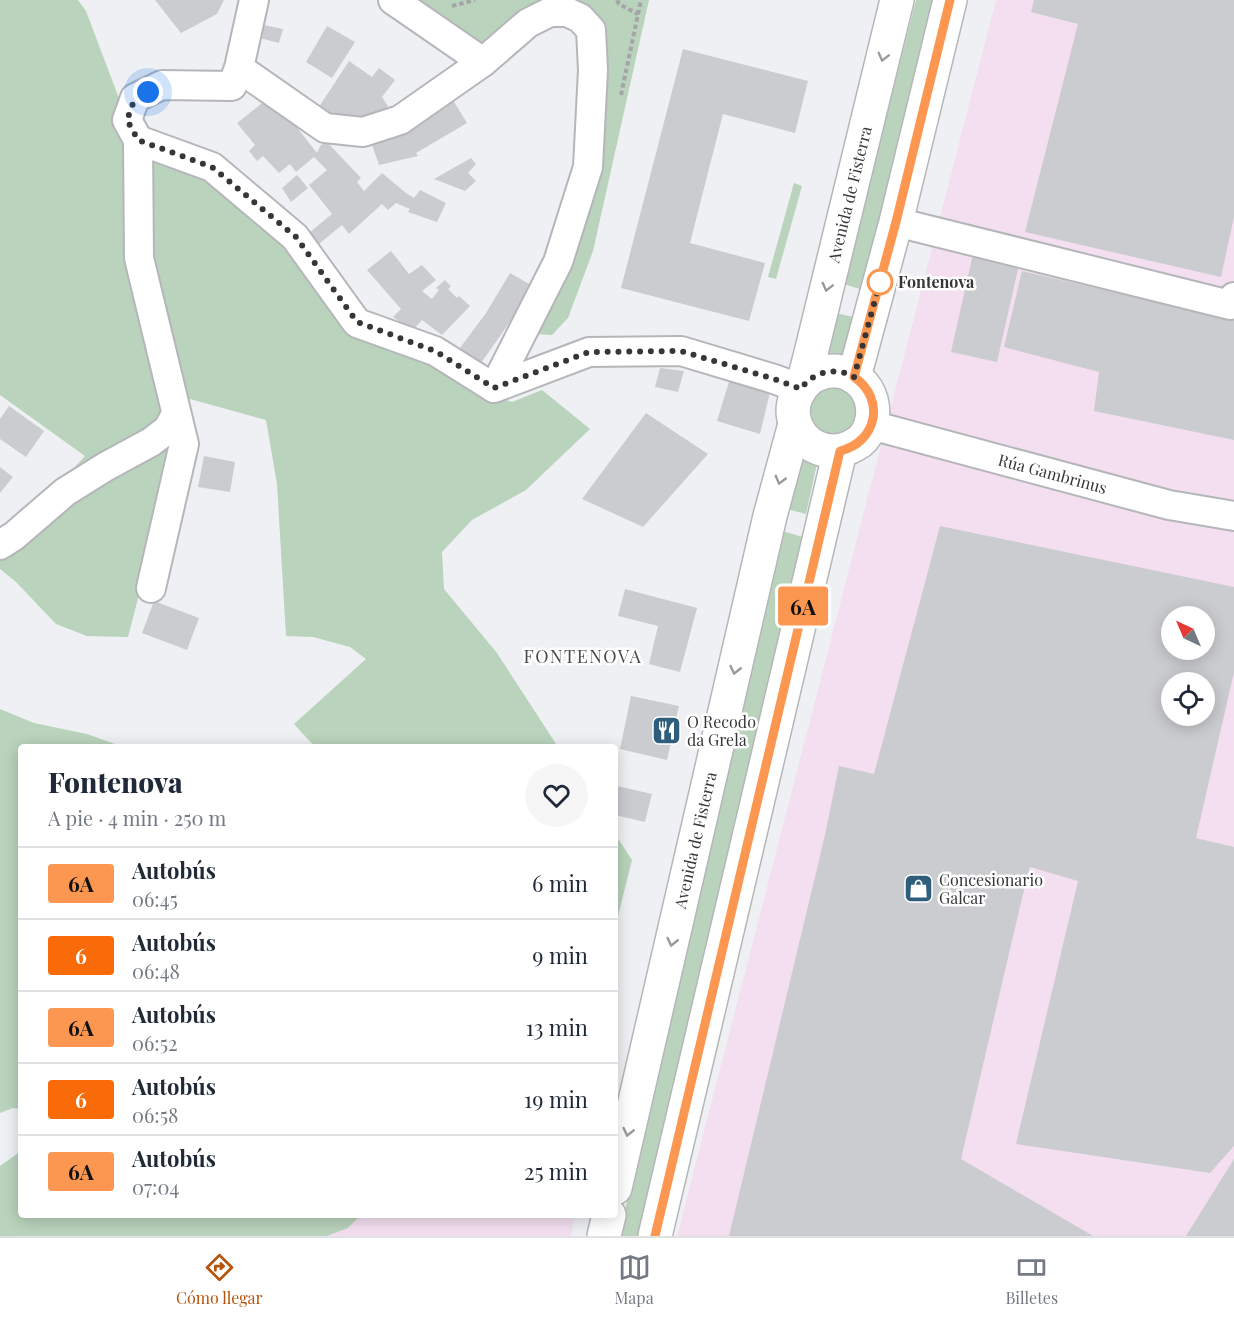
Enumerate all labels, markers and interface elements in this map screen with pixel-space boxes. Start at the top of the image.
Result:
one-way arrow [878,52,891,62]
your location [133,77,163,107]
street label: Avenida de Fisterra [822,124,876,266]
marker: Fontenova [867,269,893,295]
place label: Fontenova [898,271,975,292]
one-way arrow [821,282,834,292]
street label: Rúa Gambrinus [996,449,1109,498]
one-way arrow [775,474,787,485]
line badge: 6A [776,586,830,626]
text: 6A [790,592,816,620]
north arrow [1161,606,1215,660]
map controls [1161,606,1215,726]
district label: FONTENOVA [524,644,642,668]
one-way arrow [729,665,742,675]
button: locate [1161,672,1215,726]
place label: O Recodo da Grela [687,711,756,750]
restaurant icon: O Recodo da Grela [650,715,682,747]
text: Fontenova [48,763,183,800]
button: heart [525,764,588,827]
street label: Avenida de Fisterra [669,770,721,911]
text: A pie · 4 min · 250 m [48,804,226,831]
text: Autobús [132,855,216,885]
text: 6 min [532,868,588,898]
text: 6A [68,869,94,897]
place label: Concesionario Galcar [939,869,1043,908]
shop icon: Concesionario Galcar [902,873,934,905]
text: 06:45 [132,885,178,912]
text: Autobús [132,927,216,957]
one-way arrow [666,936,679,946]
text: 9 min [532,940,588,970]
text: 6 [75,941,87,969]
text: 06:48 [132,957,180,984]
text: Autobús [132,999,216,1029]
text: 13 min [526,1012,588,1042]
text: 6A [68,1013,94,1041]
text: 06:52 [132,1029,178,1056]
text: Autobús [132,1071,216,1101]
text: 19 min [524,1084,588,1114]
text: 6 [75,1085,87,1113]
text: 06:58 [132,1101,178,1128]
one-way arrow [622,1126,635,1136]
text: Autobús [132,1143,216,1173]
text: 25 min [524,1156,588,1186]
text: 6A [68,1157,94,1185]
text: 07:04 [132,1173,179,1200]
tab: Cómo llegar [176,1251,263,1308]
tab: Mapa [615,1251,654,1308]
tab: Billetes [1005,1251,1058,1308]

